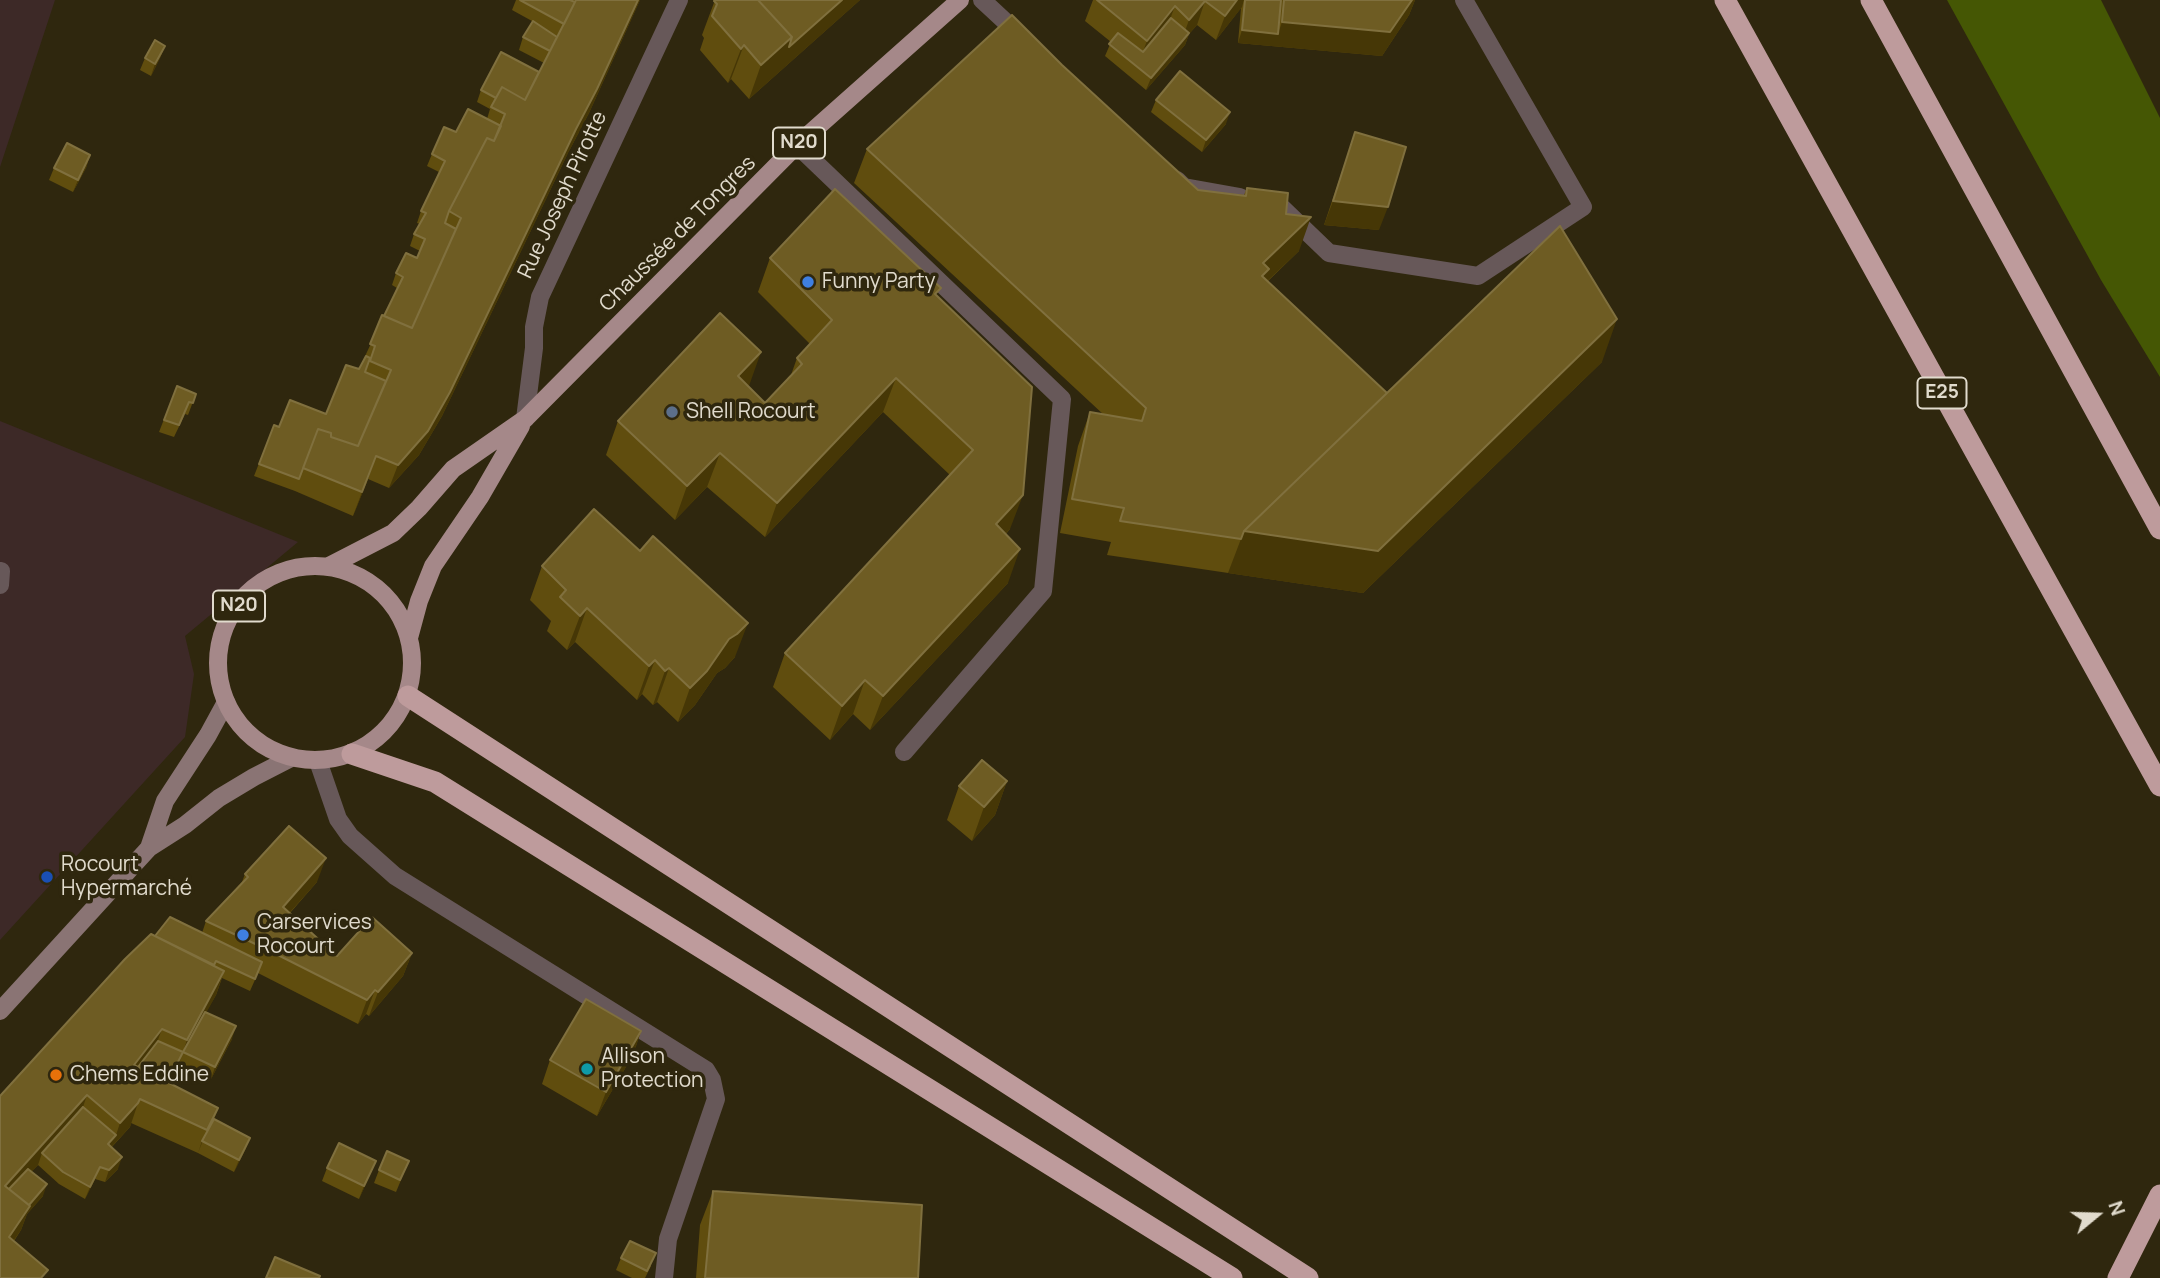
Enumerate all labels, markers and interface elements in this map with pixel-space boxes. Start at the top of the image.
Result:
street label: Rue Joseph Pirotte [513,107,613,283]
road number: N20 [773,127,825,158]
street label: Chaussée de Tongres [595,151,761,317]
place label: Funny Party [822,269,935,295]
marker: Funny Party [800,274,816,290]
road number: E25 [1918,378,1966,408]
place label: Shell Rocourt [686,399,816,425]
marker: Shell Rocourt [664,404,680,420]
road number: N20 [213,590,265,622]
place label: Rocourt Hypermarché [61,852,192,902]
marker: Rocourt Hypermarché [39,869,55,885]
place label: Carservices Rocourt [257,910,372,960]
marker: Carservices Rocourt [235,927,251,943]
place label: Allison Protection [601,1044,704,1094]
marker: Allison Protection [579,1061,595,1077]
place label: Chems Eddine [70,1062,209,1088]
marker: Chems Eddine [48,1067,64,1083]
north arrow [2062,1180,2132,1250]
text: N [2102,1197,2131,1219]

